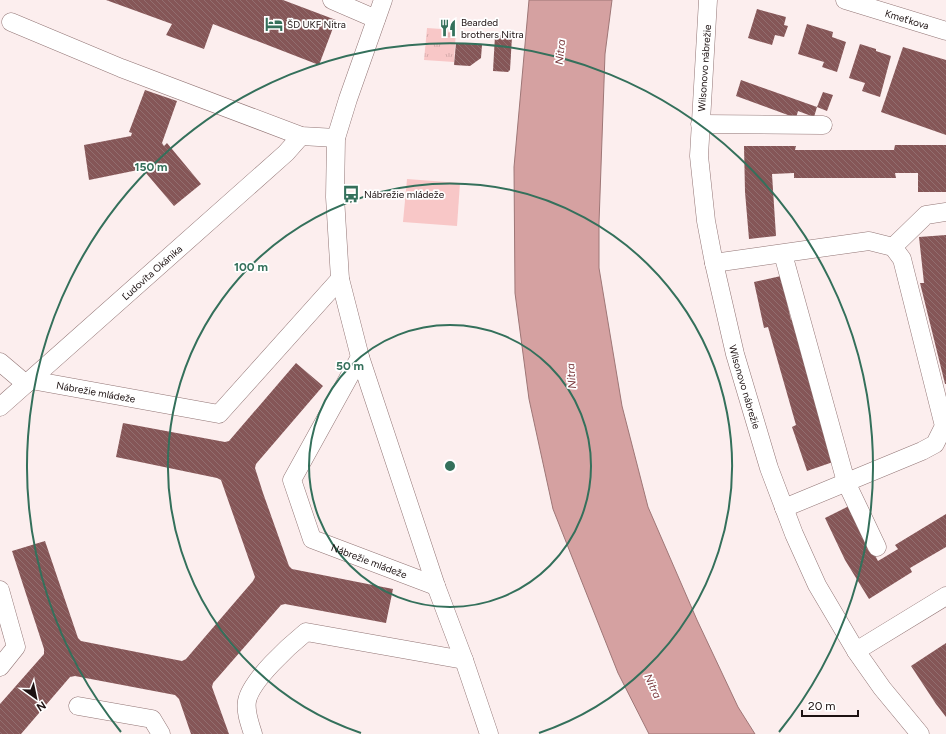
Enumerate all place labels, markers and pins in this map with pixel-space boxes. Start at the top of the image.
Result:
hotel icon: ŠD UKF Nitra [264,14,284,34]
place label: Bearded brothers Nitra [461,16,524,41]
place label: ŠD UKF Nitra [287,18,346,31]
restaurant icon: Bearded brothers Nitra [438,18,458,38]
bus stop icon: Nábrežie mládeže [341,184,361,204]
place label: Nábrežie mládeže [364,188,445,201]
centre of rings [443,459,457,473]

